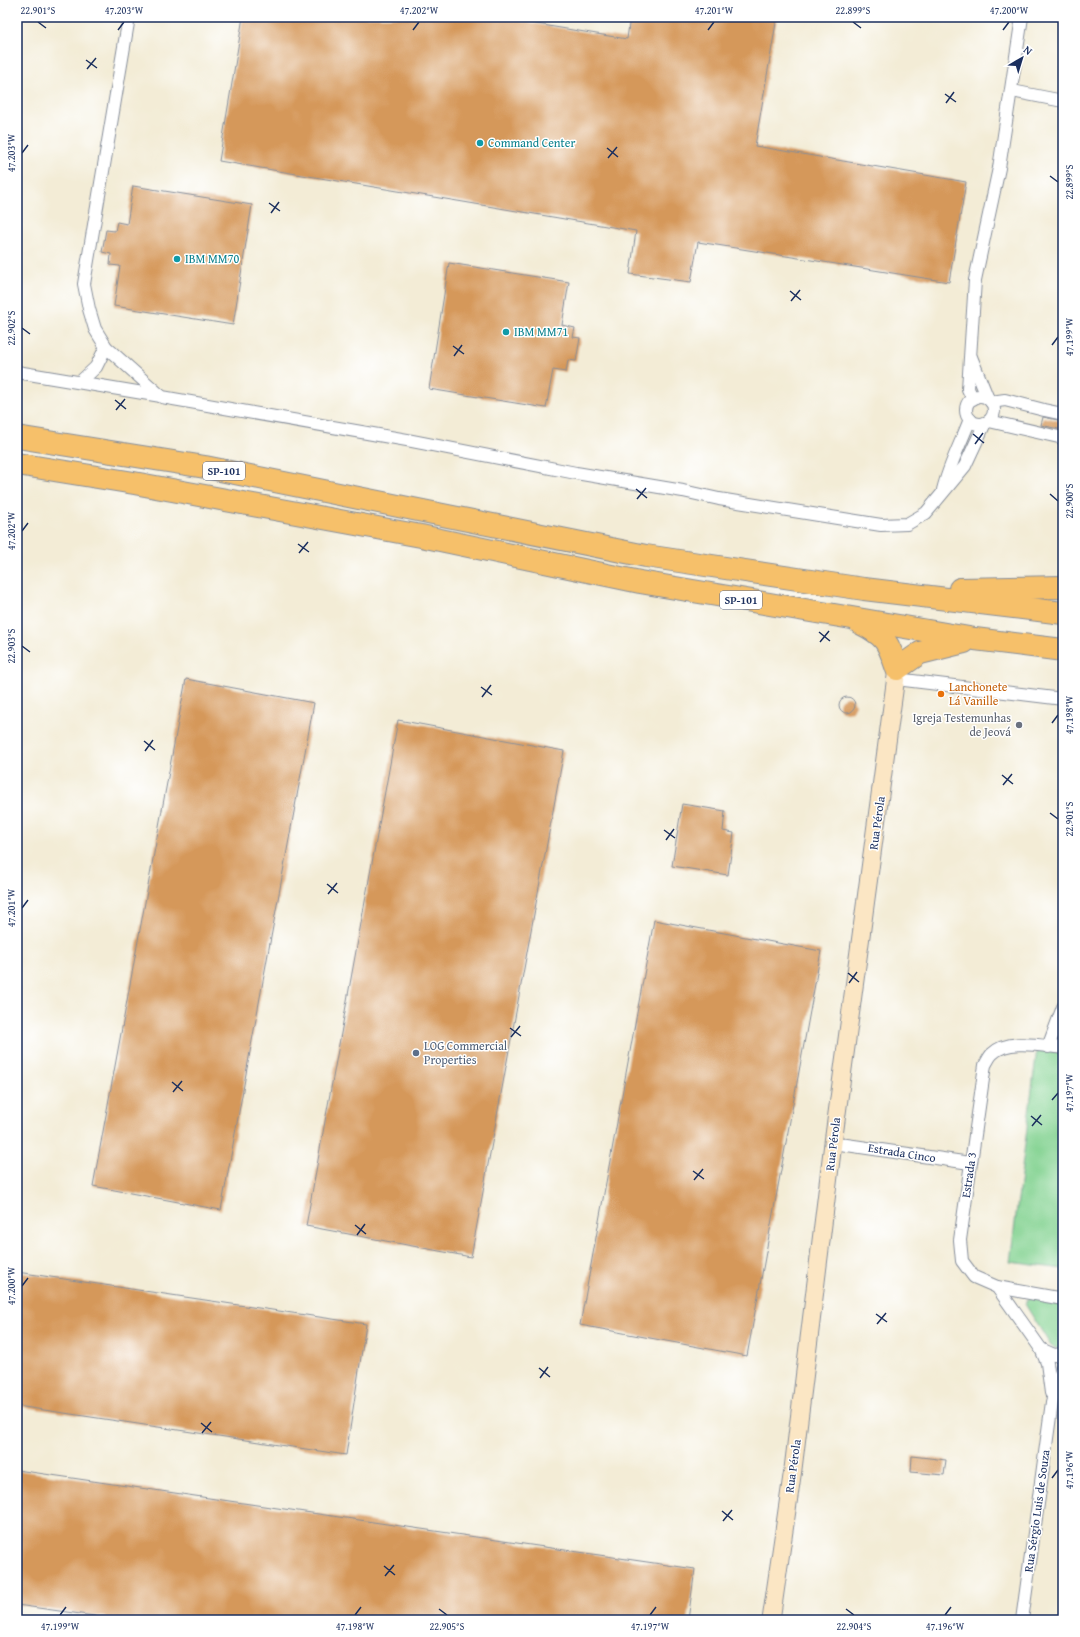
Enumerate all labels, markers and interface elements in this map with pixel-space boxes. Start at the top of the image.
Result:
text: 22.901°S [21,3,56,18]
text: 47.203°W [105,3,144,18]
text: 47.202°W [400,3,439,18]
text: 47.201°W [695,3,734,18]
text: 22.899°S [836,3,871,18]
text: 47.200°W [990,3,1029,18]
north arrow [1002,38,1042,78]
text: N [1020,42,1036,59]
text: 47.203°W [4,133,19,172]
place label: Command Center [488,134,575,151]
marker: Command Center [475,138,485,148]
text: 22.899°S [1062,164,1077,199]
place label: IBM MM70 [185,250,239,267]
marker: IBM MM70 [172,254,182,264]
text: 22.902°S [4,310,19,345]
text: 47.199°W [1062,317,1077,356]
place label: IBM MM71 [514,323,568,340]
marker: IBM MM71 [501,327,511,337]
road number: SP-101 [203,462,245,480]
text: 22.900°S [1062,483,1077,518]
text: 47.202°W [4,511,19,550]
road number: SP-101 [720,591,762,609]
text: 22.903°S [4,628,19,663]
place label: Lanchonete Lá Vanille [949,678,1008,709]
marker: Lanchonete Lá Vanille [936,689,946,699]
text: 47.198°W [1062,695,1077,734]
place label: Igreja Testemunhas de Jeová [913,709,1011,740]
marker: Igreja Testemunhas de Jeová [1014,720,1024,730]
street label: Rua Pérola [864,795,889,851]
text: 22.901°S [1062,801,1077,836]
text: 47.201°W [4,888,19,927]
place label: LOG Commercial Properties [424,1037,508,1068]
marker: LOG Commercial Properties [411,1048,421,1058]
text: 47.197°W [1062,1073,1077,1112]
street label: Rua Pérola [821,1116,844,1172]
street label: Estrada Cinco [867,1139,937,1166]
street label: Estrada 3 [957,1151,980,1199]
text: 47.200°W [4,1266,19,1305]
street label: Rua Pérola [780,1438,805,1494]
street label: Rua Sérgio Luis de Souza [1019,1448,1054,1573]
text: 47.196°W [1062,1450,1077,1489]
text: 47.199°W [41,1619,80,1634]
text: 47.198°W [336,1619,375,1634]
text: 22.905°S [430,1619,465,1634]
text: 47.197°W [631,1619,670,1634]
text: 22.904°S [837,1619,872,1634]
text: 47.196°W [926,1619,965,1634]

